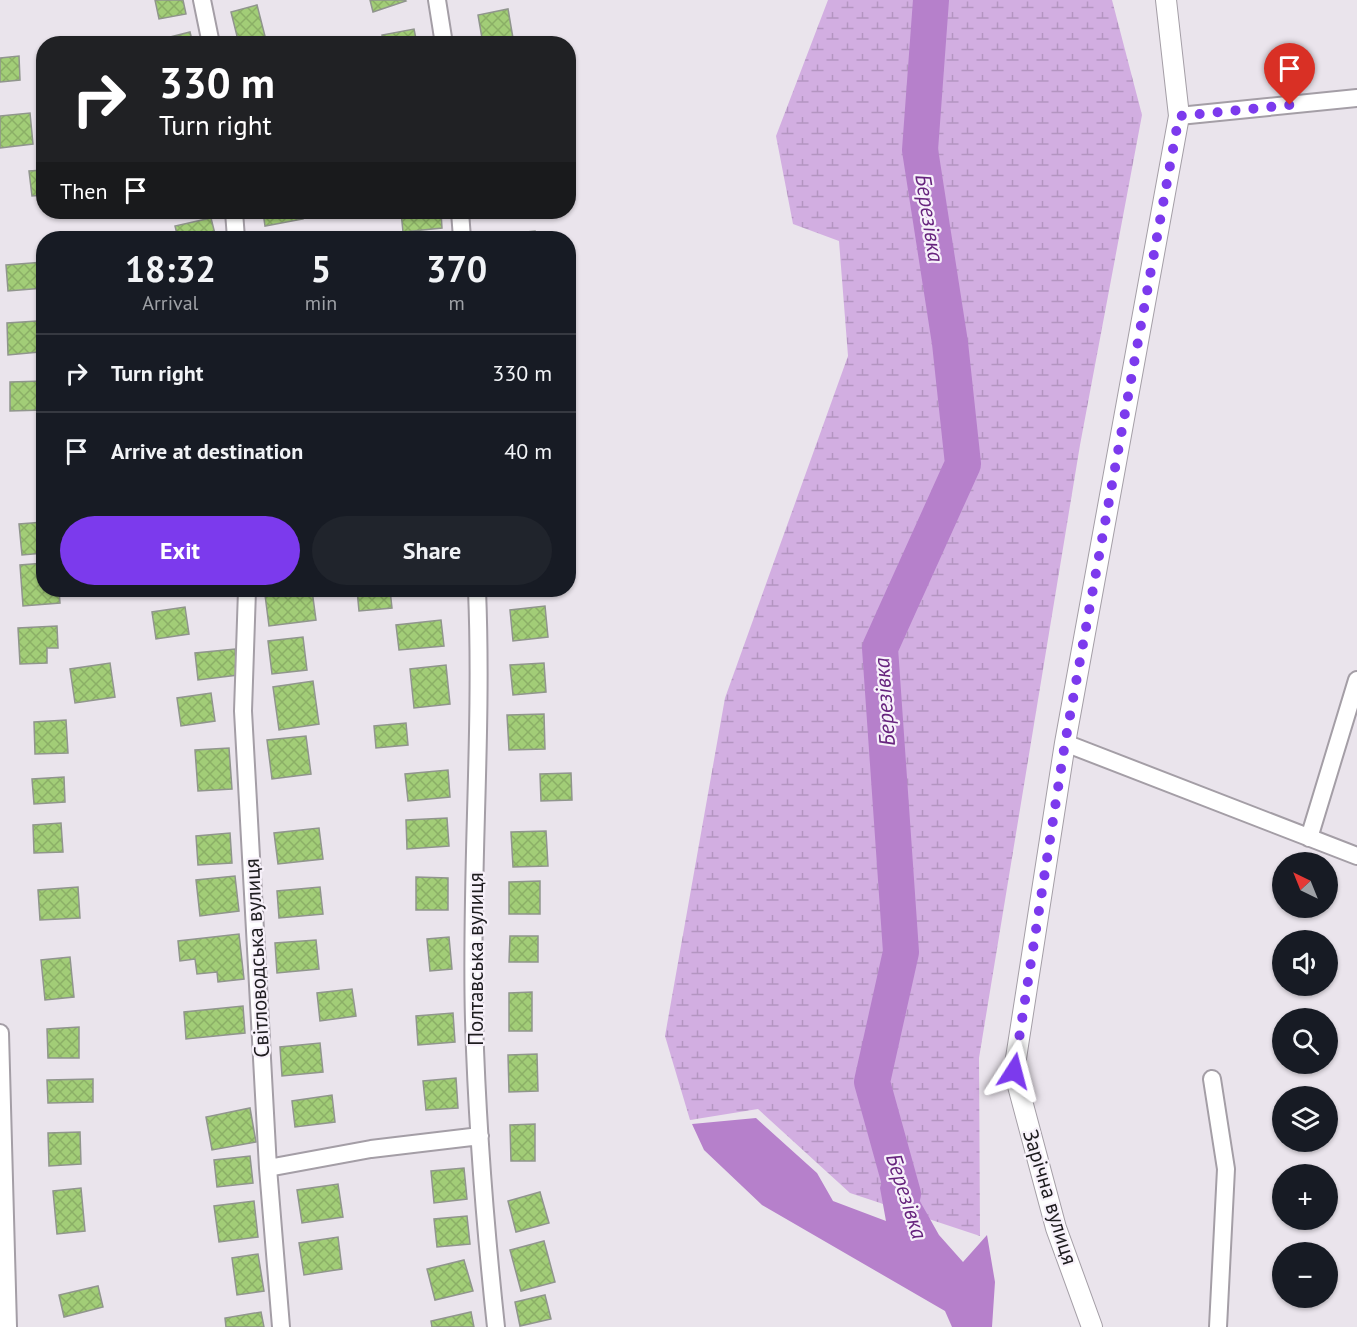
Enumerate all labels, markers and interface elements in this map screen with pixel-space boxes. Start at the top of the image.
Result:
pin [1264,43,1315,105]
icon: arrive [1273,52,1306,85]
text: 330 m [159,55,275,110]
icon: right [60,60,138,138]
text: Turn right [159,108,272,142]
water label: Березівка [909,172,951,264]
icon: arrive [119,174,152,207]
text: Then [60,177,107,205]
text: 18:32 [125,245,216,292]
text: 5 [311,245,331,292]
text: 370 [426,245,487,292]
text: Arrival [142,290,198,316]
text: min [305,290,337,316]
text: m [449,290,465,316]
icon: right [60,357,93,390]
text: Turn right [111,359,203,387]
text: 330 m [492,359,552,387]
icon: arrive [60,435,93,468]
text: Arrive at destination [111,437,303,465]
text: 40 m [504,437,552,465]
button: Exit [60,516,300,585]
button: Share [312,516,552,585]
water label: Березівка [867,657,901,747]
north arrow [1272,852,1338,918]
map controls [1272,852,1338,1308]
street label: Світловодська вулиця [238,858,275,1058]
street label: Полтавська вулиця [462,872,489,1046]
button: sound [1272,930,1338,996]
button: search [1272,1008,1338,1074]
position arrow [982,1039,1046,1103]
button: layers [1272,1086,1338,1152]
street label: Зарічна вулиця [1017,1126,1084,1268]
water label: Березівка [880,1150,934,1243]
button: + [1272,1164,1338,1230]
button: − [1272,1242,1338,1308]

